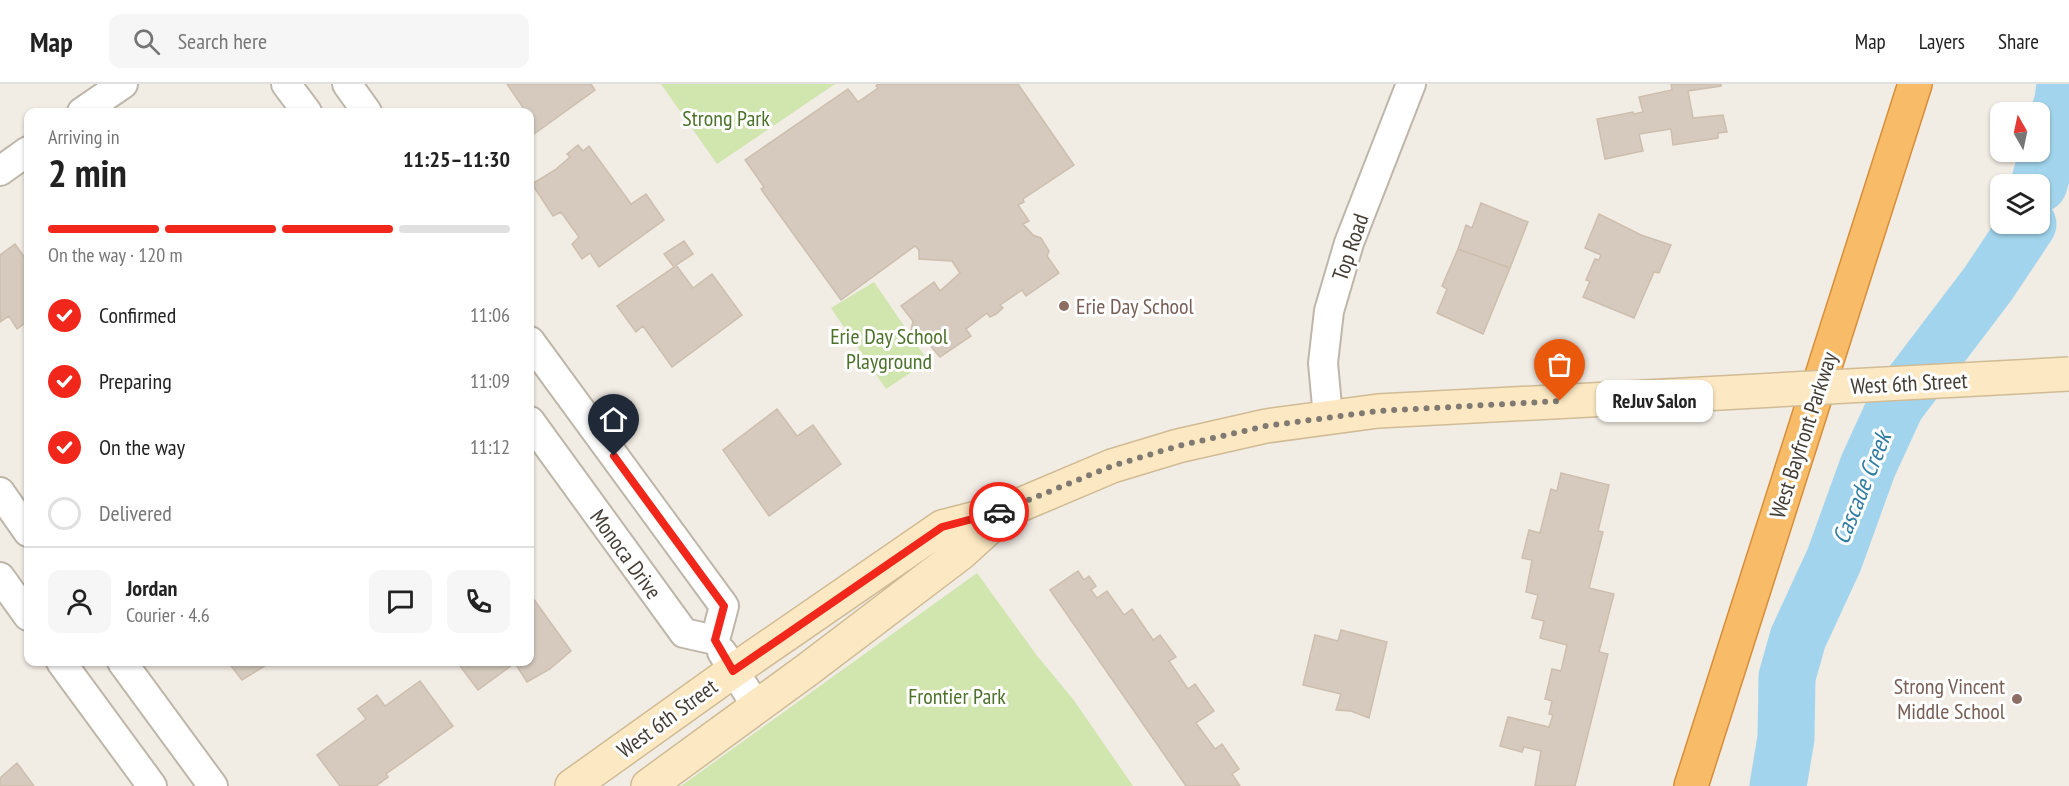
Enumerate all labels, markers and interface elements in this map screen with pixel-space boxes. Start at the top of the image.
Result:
search box [109,14,529,68]
text: Map [30,23,73,60]
icon: search [130,25,163,58]
text: Search here [178,27,267,55]
text: Map [1855,28,1886,55]
text: Layers [1919,28,1965,55]
text: Share [1998,28,2039,55]
north arrow [1990,102,2050,162]
map controls [1990,102,2050,234]
park label: Strong Park [682,104,770,132]
text: Arriving in [48,124,120,150]
text: 11:25–11:30 [403,145,510,173]
text: 2 min [48,147,127,198]
button: layers [1990,174,2050,234]
street label: Top Road [1326,210,1374,284]
text: On the way · 120 m [48,242,183,268]
place label: Erie Day School [1076,292,1195,320]
icon: check [48,299,81,332]
marker: Erie Day School [1057,299,1071,313]
text: Confirmed [99,301,176,329]
text: 11:06 [470,302,510,328]
park label: Erie Day School Playground [830,322,949,375]
pin [1534,339,1585,401]
icon: bag [1543,348,1576,381]
street label: West Bayfront Parkway [1763,348,1843,522]
icon: check [48,365,81,398]
street label: West 6th Street [1850,366,1968,400]
text: Preparing [99,367,172,395]
text: 11:09 [470,368,510,394]
callout: ReJuv Salon [1596,380,1713,422]
text: ReJuv Salon [1613,388,1696,414]
pin [588,394,639,456]
icon: home [597,403,630,436]
water label: Cascade Creek [1825,425,1899,548]
icon: check [48,431,81,464]
text: On the way [99,433,185,461]
text: 11:12 [470,434,510,460]
courier [969,482,1029,542]
icon: car [983,496,1016,529]
text: Delivered [99,499,172,527]
street label: Monoca Drive [584,504,668,604]
button: person [48,570,111,633]
button: chat [369,570,432,633]
button: phone [447,570,510,633]
text: Jordan [126,574,177,602]
text: Courier · 4.6 [126,602,210,628]
street label: West 6th Street [611,672,723,764]
place label: Strong Vincent Middle School [1894,672,2006,725]
park label: Frontier Park [908,682,1006,710]
marker: Strong Vincent Middle School [2010,692,2024,706]

